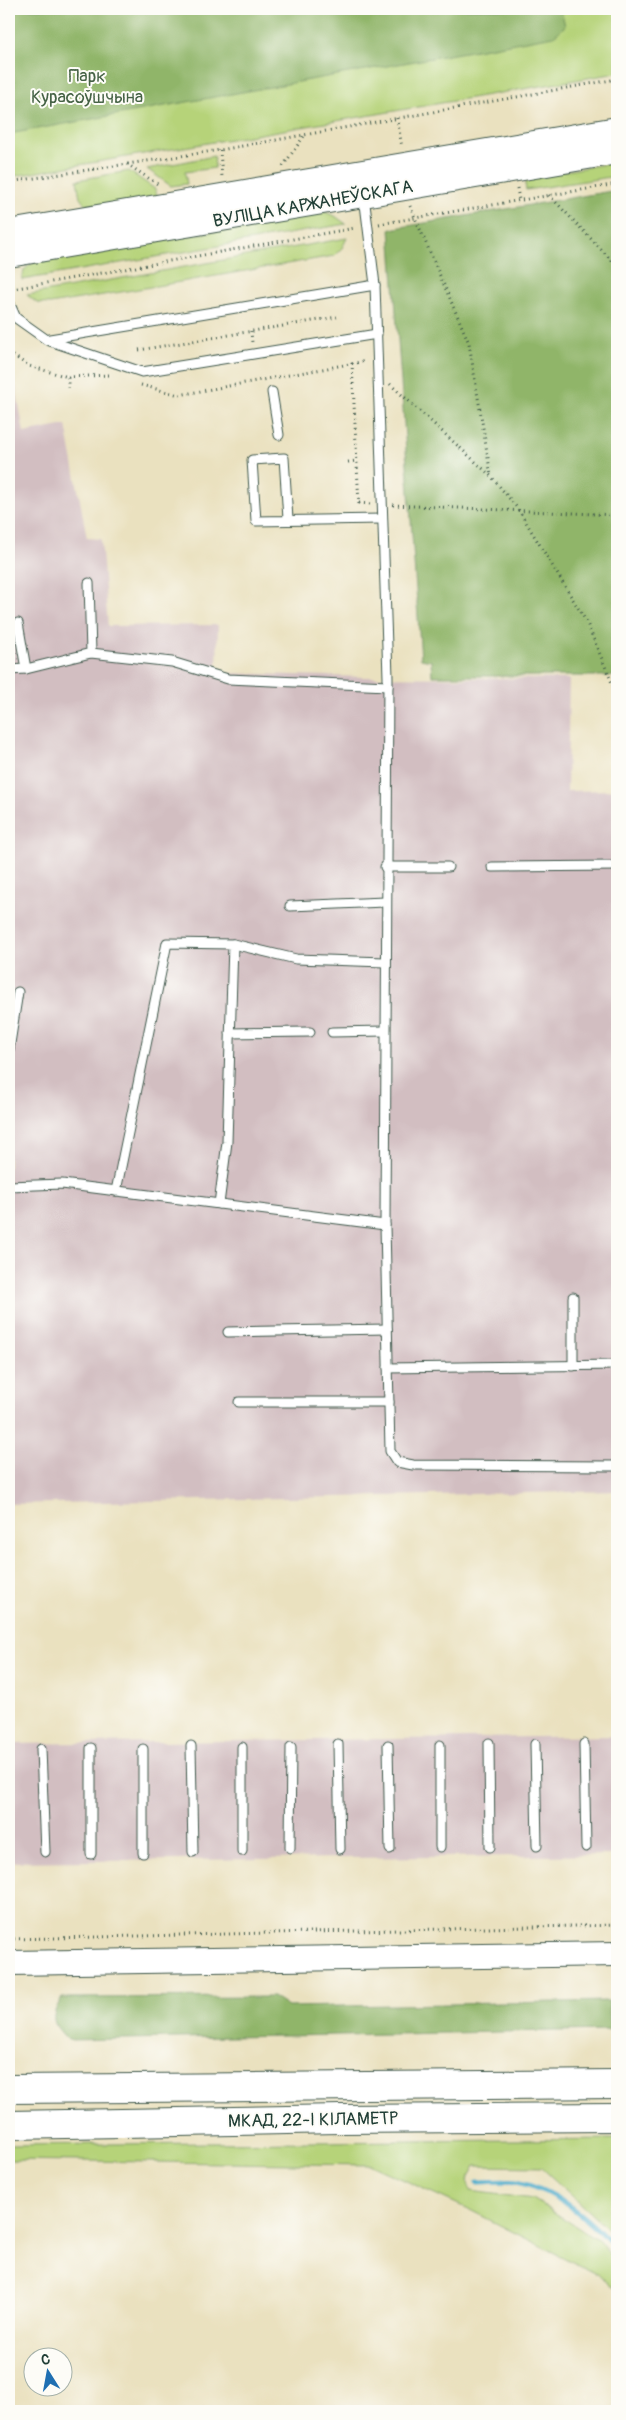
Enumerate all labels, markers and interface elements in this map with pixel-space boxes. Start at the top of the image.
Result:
park label: Парк Курасоўшчына [31,65,143,109]
street label: ВУЛІЦА КАРЖАНЕЎСКАГА [211,175,415,233]
street label: МКАД, 22-І КІЛАМЕТР [228,2107,398,2133]
north arrow [22,2348,72,2398]
text: С [40,2350,52,2369]

